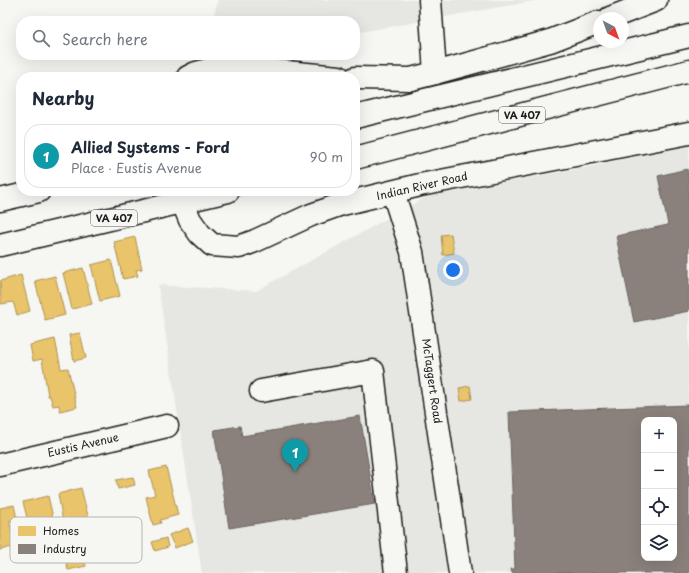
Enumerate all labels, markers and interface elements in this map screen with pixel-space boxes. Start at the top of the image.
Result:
north arrow [593,12,629,48]
search box [16,16,360,60]
icon: search [30,27,52,49]
text: Search here [62,27,148,50]
text: Nearby [32,85,94,111]
road number: VA 407 [499,107,545,123]
text: Allied Systems - Ford [71,135,230,158]
text: 1 [43,147,49,166]
text: 90 m [310,147,343,166]
text: Place · Eustis Avenue [71,158,202,177]
street label: Indian River Road [375,167,469,204]
road number: VA 407 [91,210,137,226]
your location [443,260,463,280]
street label: McTaggert Road [418,337,447,425]
map controls [641,417,677,561]
button: + [641,417,677,453]
street label: Eustis Avenue [46,428,120,461]
pin: 1 [282,439,308,472]
button: − [641,453,677,489]
button: locate [641,489,677,525]
legend [10,517,142,563]
text: Homes [43,522,79,539]
button: layers [641,525,677,561]
text: Industry [43,540,87,557]

